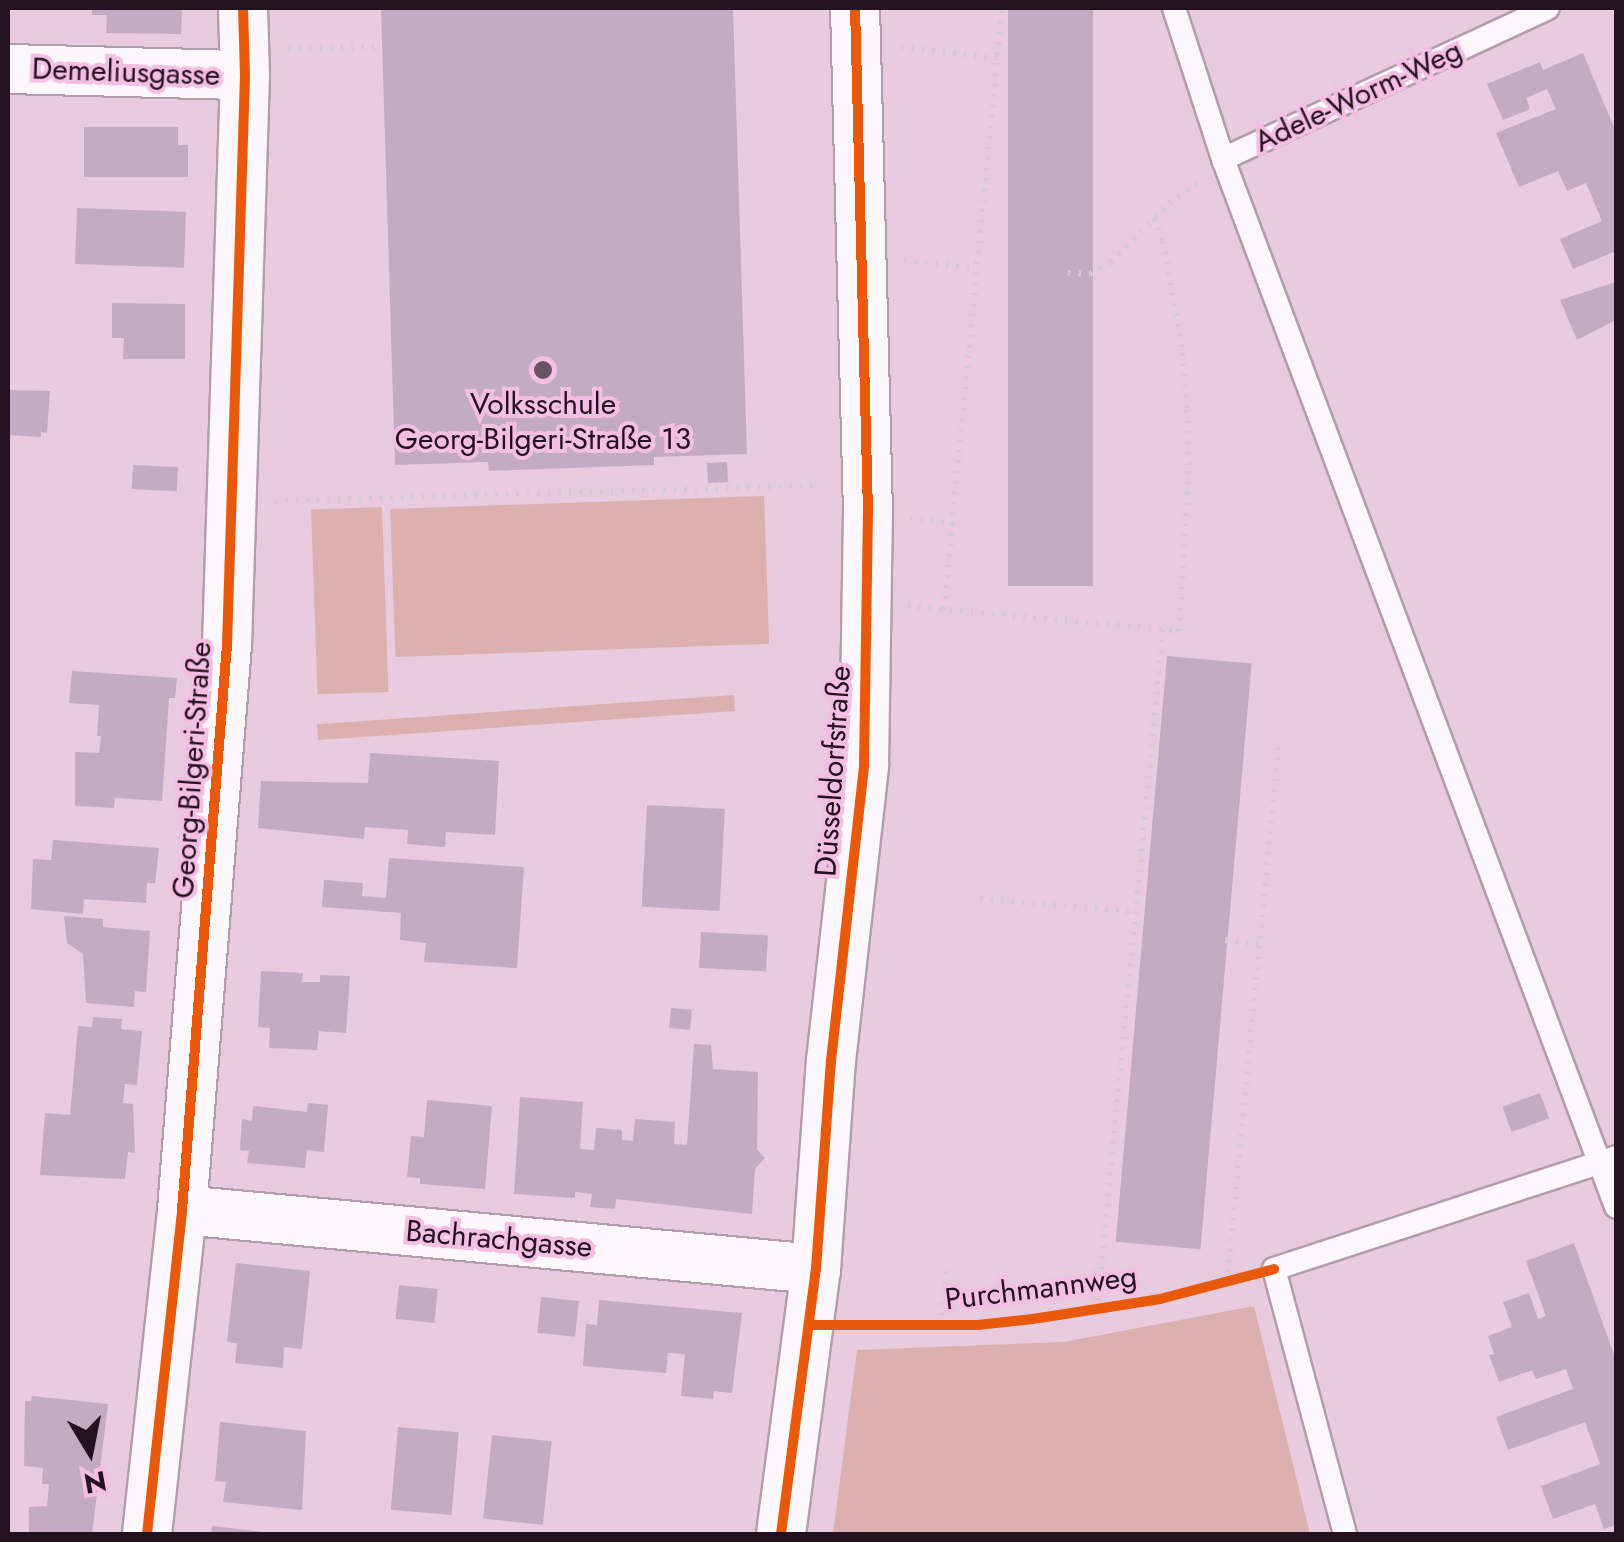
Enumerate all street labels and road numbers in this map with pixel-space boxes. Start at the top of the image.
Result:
street label: Adele-Worm-Weg [1249,32,1467,160]
street label: Demeliusgasse [31,51,221,93]
street label: Georg-Bilgeri-Straße [165,640,219,900]
street label: Düsseldorfstraße [808,664,858,878]
street label: Bachrachgasse [404,1213,594,1265]
street label: Purchmannweg [943,1258,1139,1318]

